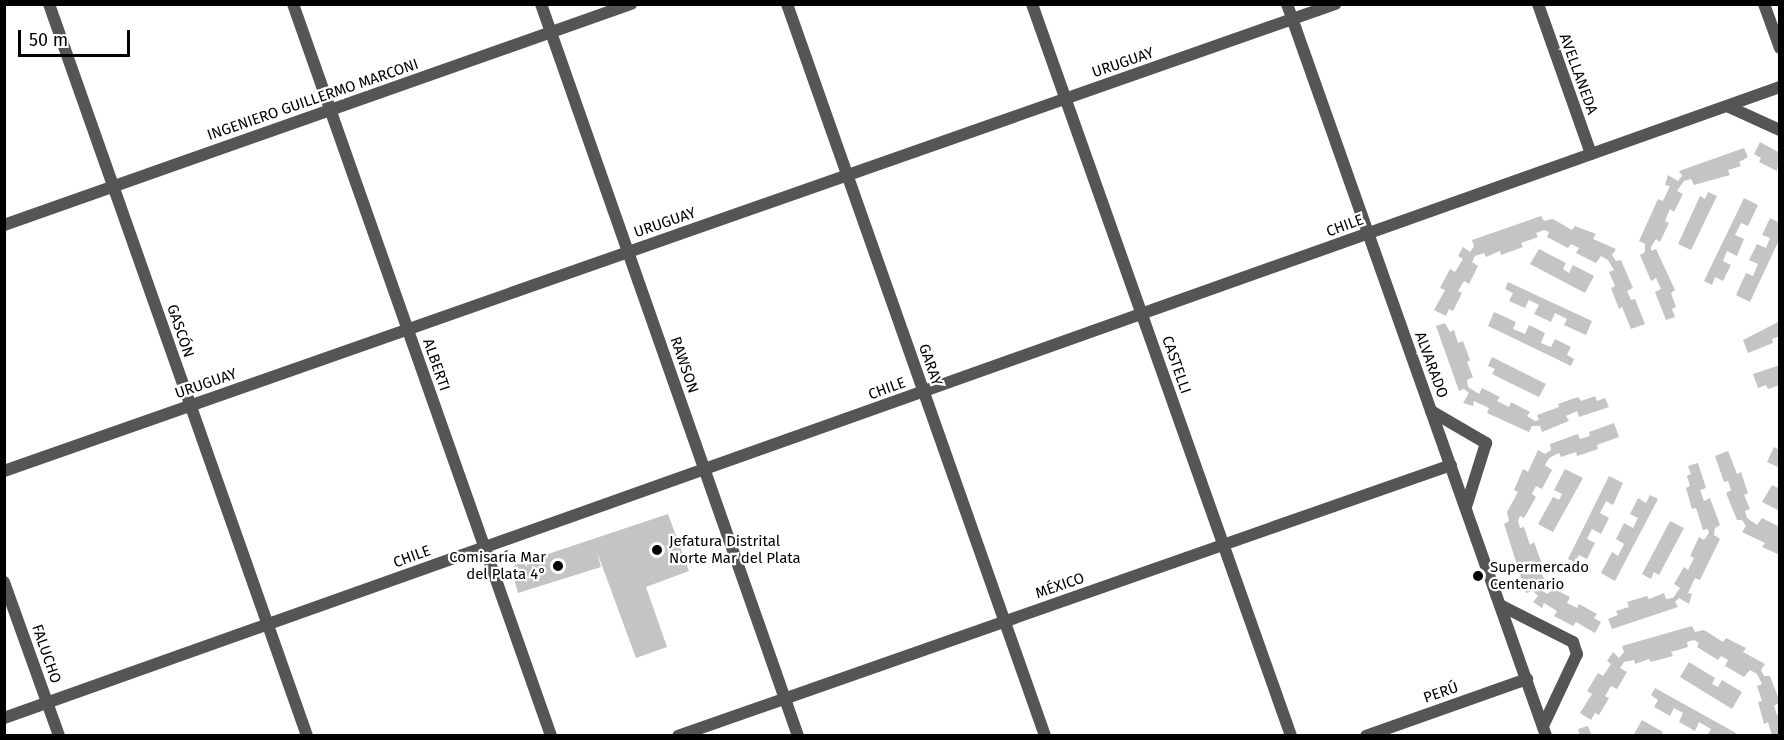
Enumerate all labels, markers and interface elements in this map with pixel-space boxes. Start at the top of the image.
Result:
scale bar [21,18,134,56]
text: 50 m [29,29,68,51]
street label: AVELLANEDA [1555,31,1601,117]
street label: URUGUAY [1090,44,1156,82]
street label: INGENIERO GUILLERMO MARCONI [205,55,421,145]
street label: URUGUAY [632,204,698,242]
street label: CHILE [1324,211,1366,241]
street label: GASCÓN [163,302,197,360]
street label: ALVARADO [1411,329,1451,401]
street label: RAWSON [666,334,702,396]
street label: CASTELLI [1158,334,1194,396]
street label: ALBERTI [419,336,453,394]
street label: GARAY [914,342,946,388]
street label: URUGUAY [173,365,239,403]
street label: CHILE [866,374,908,404]
place label: Jefatura Distrital Norte Mar del Plata [669,532,801,567]
street label: CHILE [391,542,433,572]
marker: Jefatura Distrital Norte Mar del Plata [650,543,664,557]
place label: Comisaría Mar del Plata 4° [449,548,546,583]
place label: Supermercado Centenario [1490,558,1589,593]
marker: Comisaría Mar del Plata 4° [551,559,565,573]
street label: MÉXICO [1033,569,1087,603]
marker: Supermercado Centenario [1471,569,1485,583]
street label: FALUCHO [28,622,64,686]
street label: PERÚ [1421,679,1461,707]

